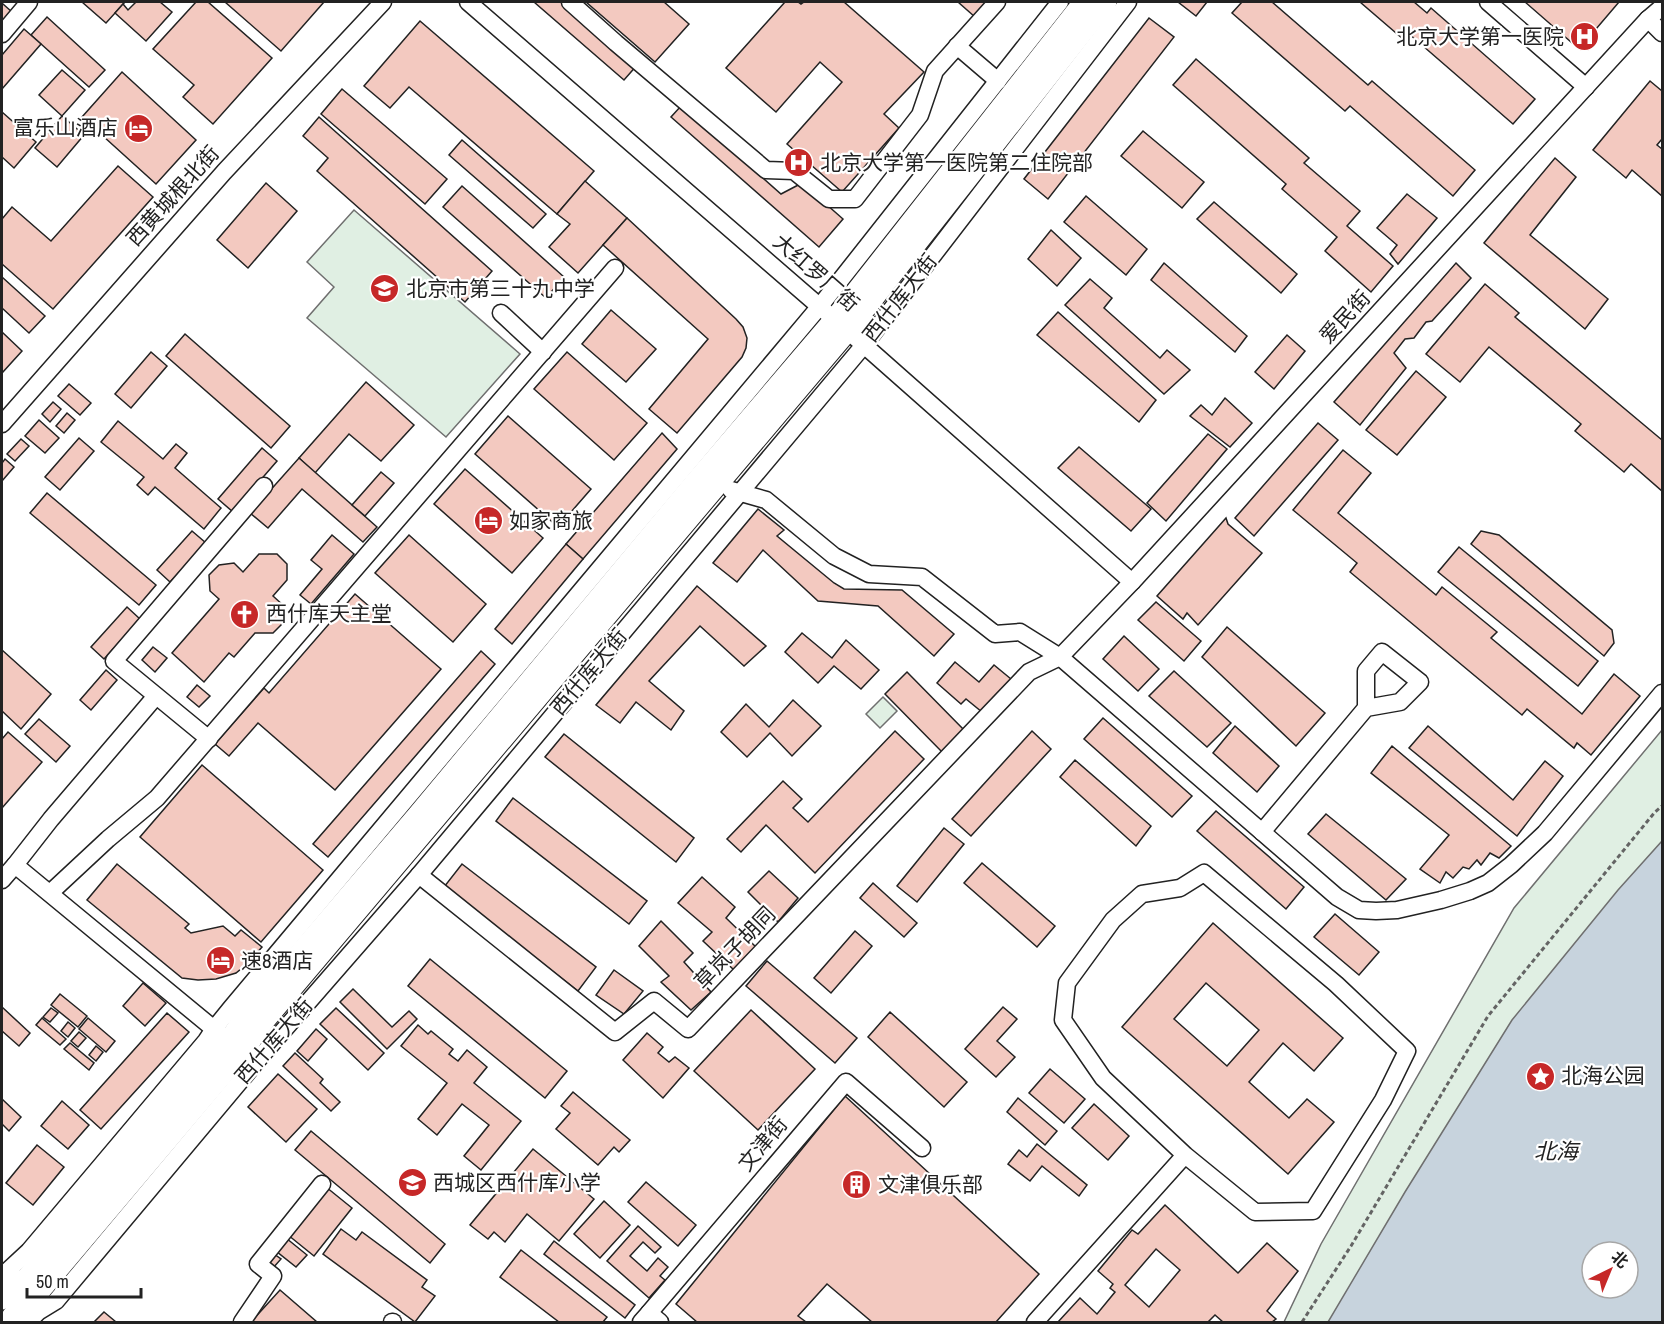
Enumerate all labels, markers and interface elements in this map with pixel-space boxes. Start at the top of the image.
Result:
hospital icon: 北京大学第一医院 [1569,21,1601,53]
place label: 北京大学第一医院 [1396,22,1564,51]
hotel icon: 富乐山酒店 [123,112,155,144]
place label: 富乐山酒店 [13,113,118,142]
street label: 西黄城根北街 [120,139,226,252]
hospital icon: 北京大学第一医院第二住院部 [783,147,815,179]
place label: 北京大学第一医院第二住院部 [820,148,1093,177]
street label: 大红罗厂街 [767,227,865,318]
street label: 西什库大街 [856,247,943,348]
school or university icon: 北京市第三十九中学 [369,273,401,305]
place label: 北京市第三十九中学 [406,274,595,303]
street label: 爱民街 [1313,284,1377,350]
hotel icon: 如家商旅 [472,505,504,537]
place label: 如家商旅 [509,506,593,535]
church icon: 西什库天主堂 [229,598,261,630]
place label: 西什库天主堂 [266,599,392,628]
street label: 西什库大街 [544,622,633,721]
street label: 草岚子胡同 [688,900,782,995]
hotel icon: 速8酒店 [204,945,236,977]
place label: 速8酒店 [241,946,314,975]
street label: 西什库大街 [228,992,319,1090]
place icon: 北海公园 [1524,1060,1556,1092]
place label: 北海公园 [1561,1061,1645,1090]
street label: 文津街 [731,1110,794,1177]
water label: 北海 [1534,1136,1581,1166]
school or university icon: 西城区西什库小学 [396,1167,428,1199]
place label: 西城区西什库小学 [433,1168,601,1197]
building icon: 文津俱乐部 [841,1169,873,1201]
place label: 文津俱乐部 [878,1170,983,1199]
north arrow [1580,1240,1640,1300]
text: 北 [1607,1246,1634,1273]
scale bar [27,1261,141,1299]
text: 50 m [36,1269,69,1294]

